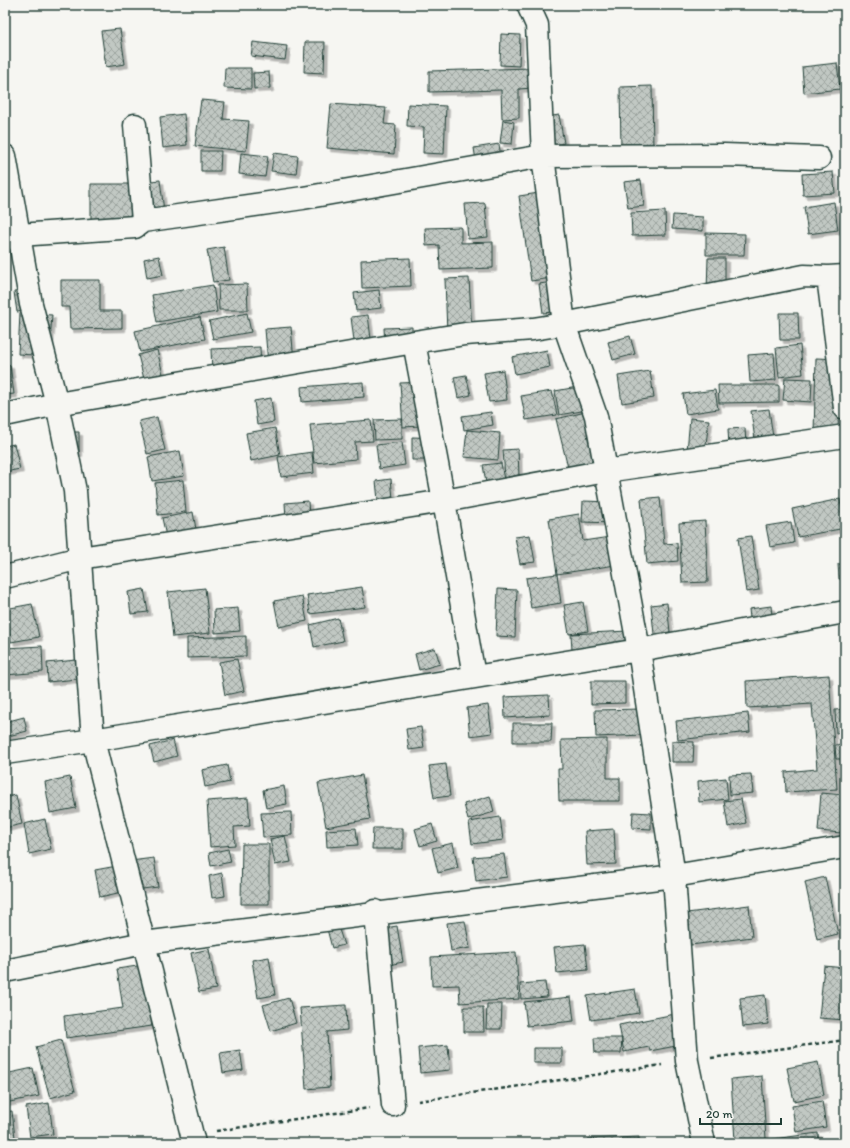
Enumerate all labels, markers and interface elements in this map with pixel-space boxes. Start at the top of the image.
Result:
scale bar [700,1100,781,1126]
text: 20 m [706,1107,733,1121]

